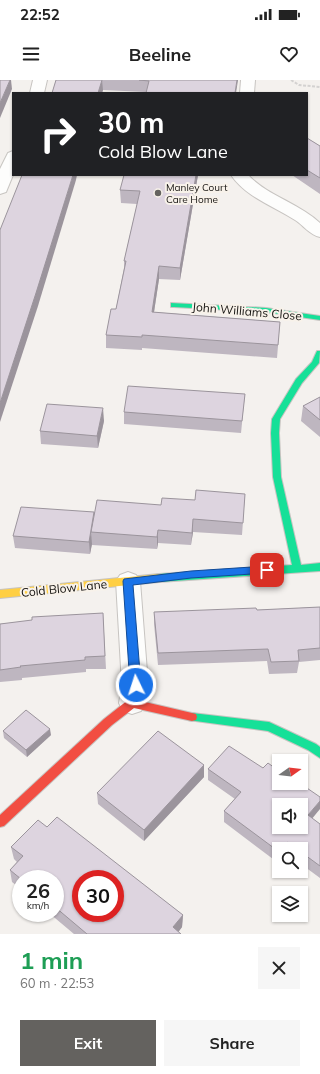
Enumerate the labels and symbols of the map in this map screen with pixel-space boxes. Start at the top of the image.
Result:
place label: Manley Court Care Home [166,181,228,206]
marker: Manley Court Care Home [153,188,163,198]
street label: John Williams Close [192,299,302,323]
pin [250,553,284,587]
street label: Cold Blow Lane [20,576,108,600]
position arrow [115,664,157,706]
north arrow [272,754,308,790]
speed limit sign: 30 [72,870,124,922]

